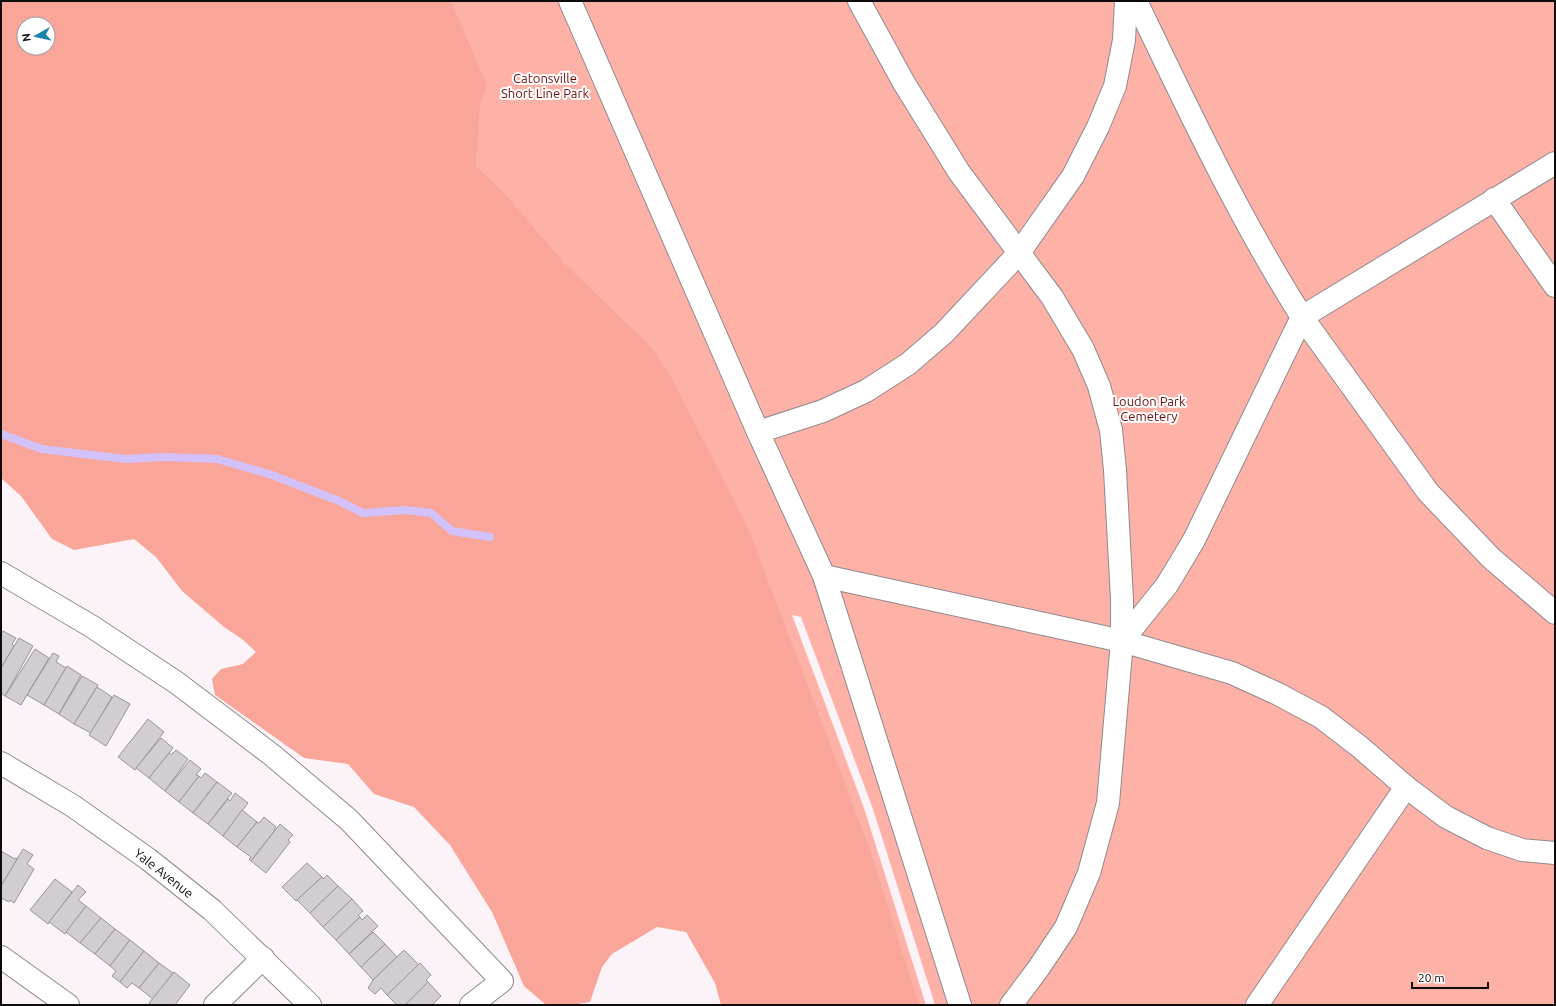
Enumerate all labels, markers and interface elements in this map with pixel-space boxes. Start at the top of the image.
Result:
north arrow [16,16,56,56]
text: N [20,32,33,42]
park label: Catonsville Short Line Park [501,71,589,100]
park label: Loudon Park Cemetery [1112,394,1186,423]
street label: Yale Avenue [132,846,196,900]
scale bar [1412,964,1488,990]
text: 20 m [1418,971,1445,984]

